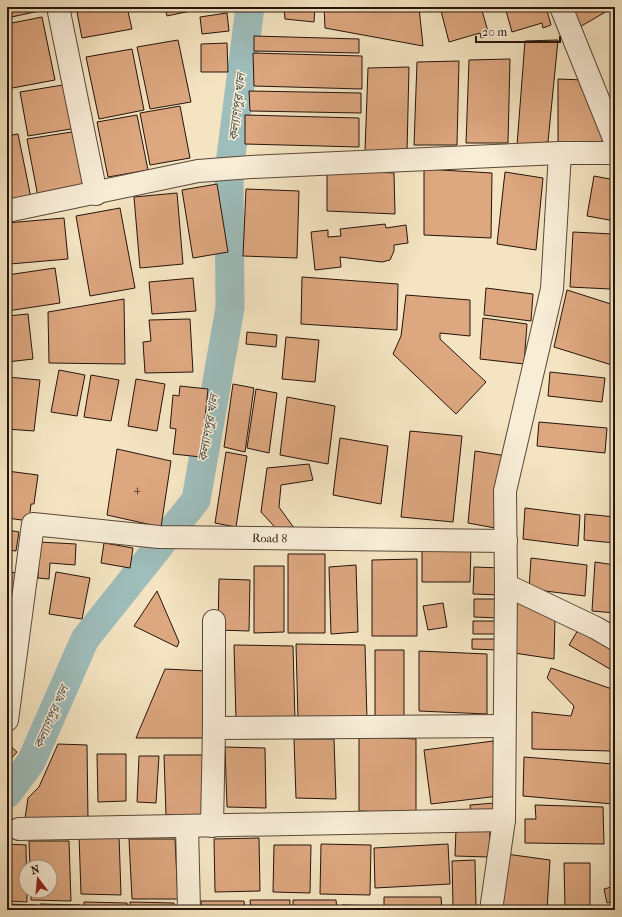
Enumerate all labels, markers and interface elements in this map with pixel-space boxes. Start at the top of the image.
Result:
scale bar [476,18,560,44]
text: 20 m [482,25,507,39]
water label: কল্যাণপুর খাল [225,70,249,141]
water label: কল্যাণপুর খাল [195,391,222,463]
house number: 4 [134,483,141,495]
street label: Road 8 [252,531,287,545]
water label: কল্যাণপুর খাল [30,680,73,751]
north arrow [18,859,58,899]
text: N [30,862,42,877]

